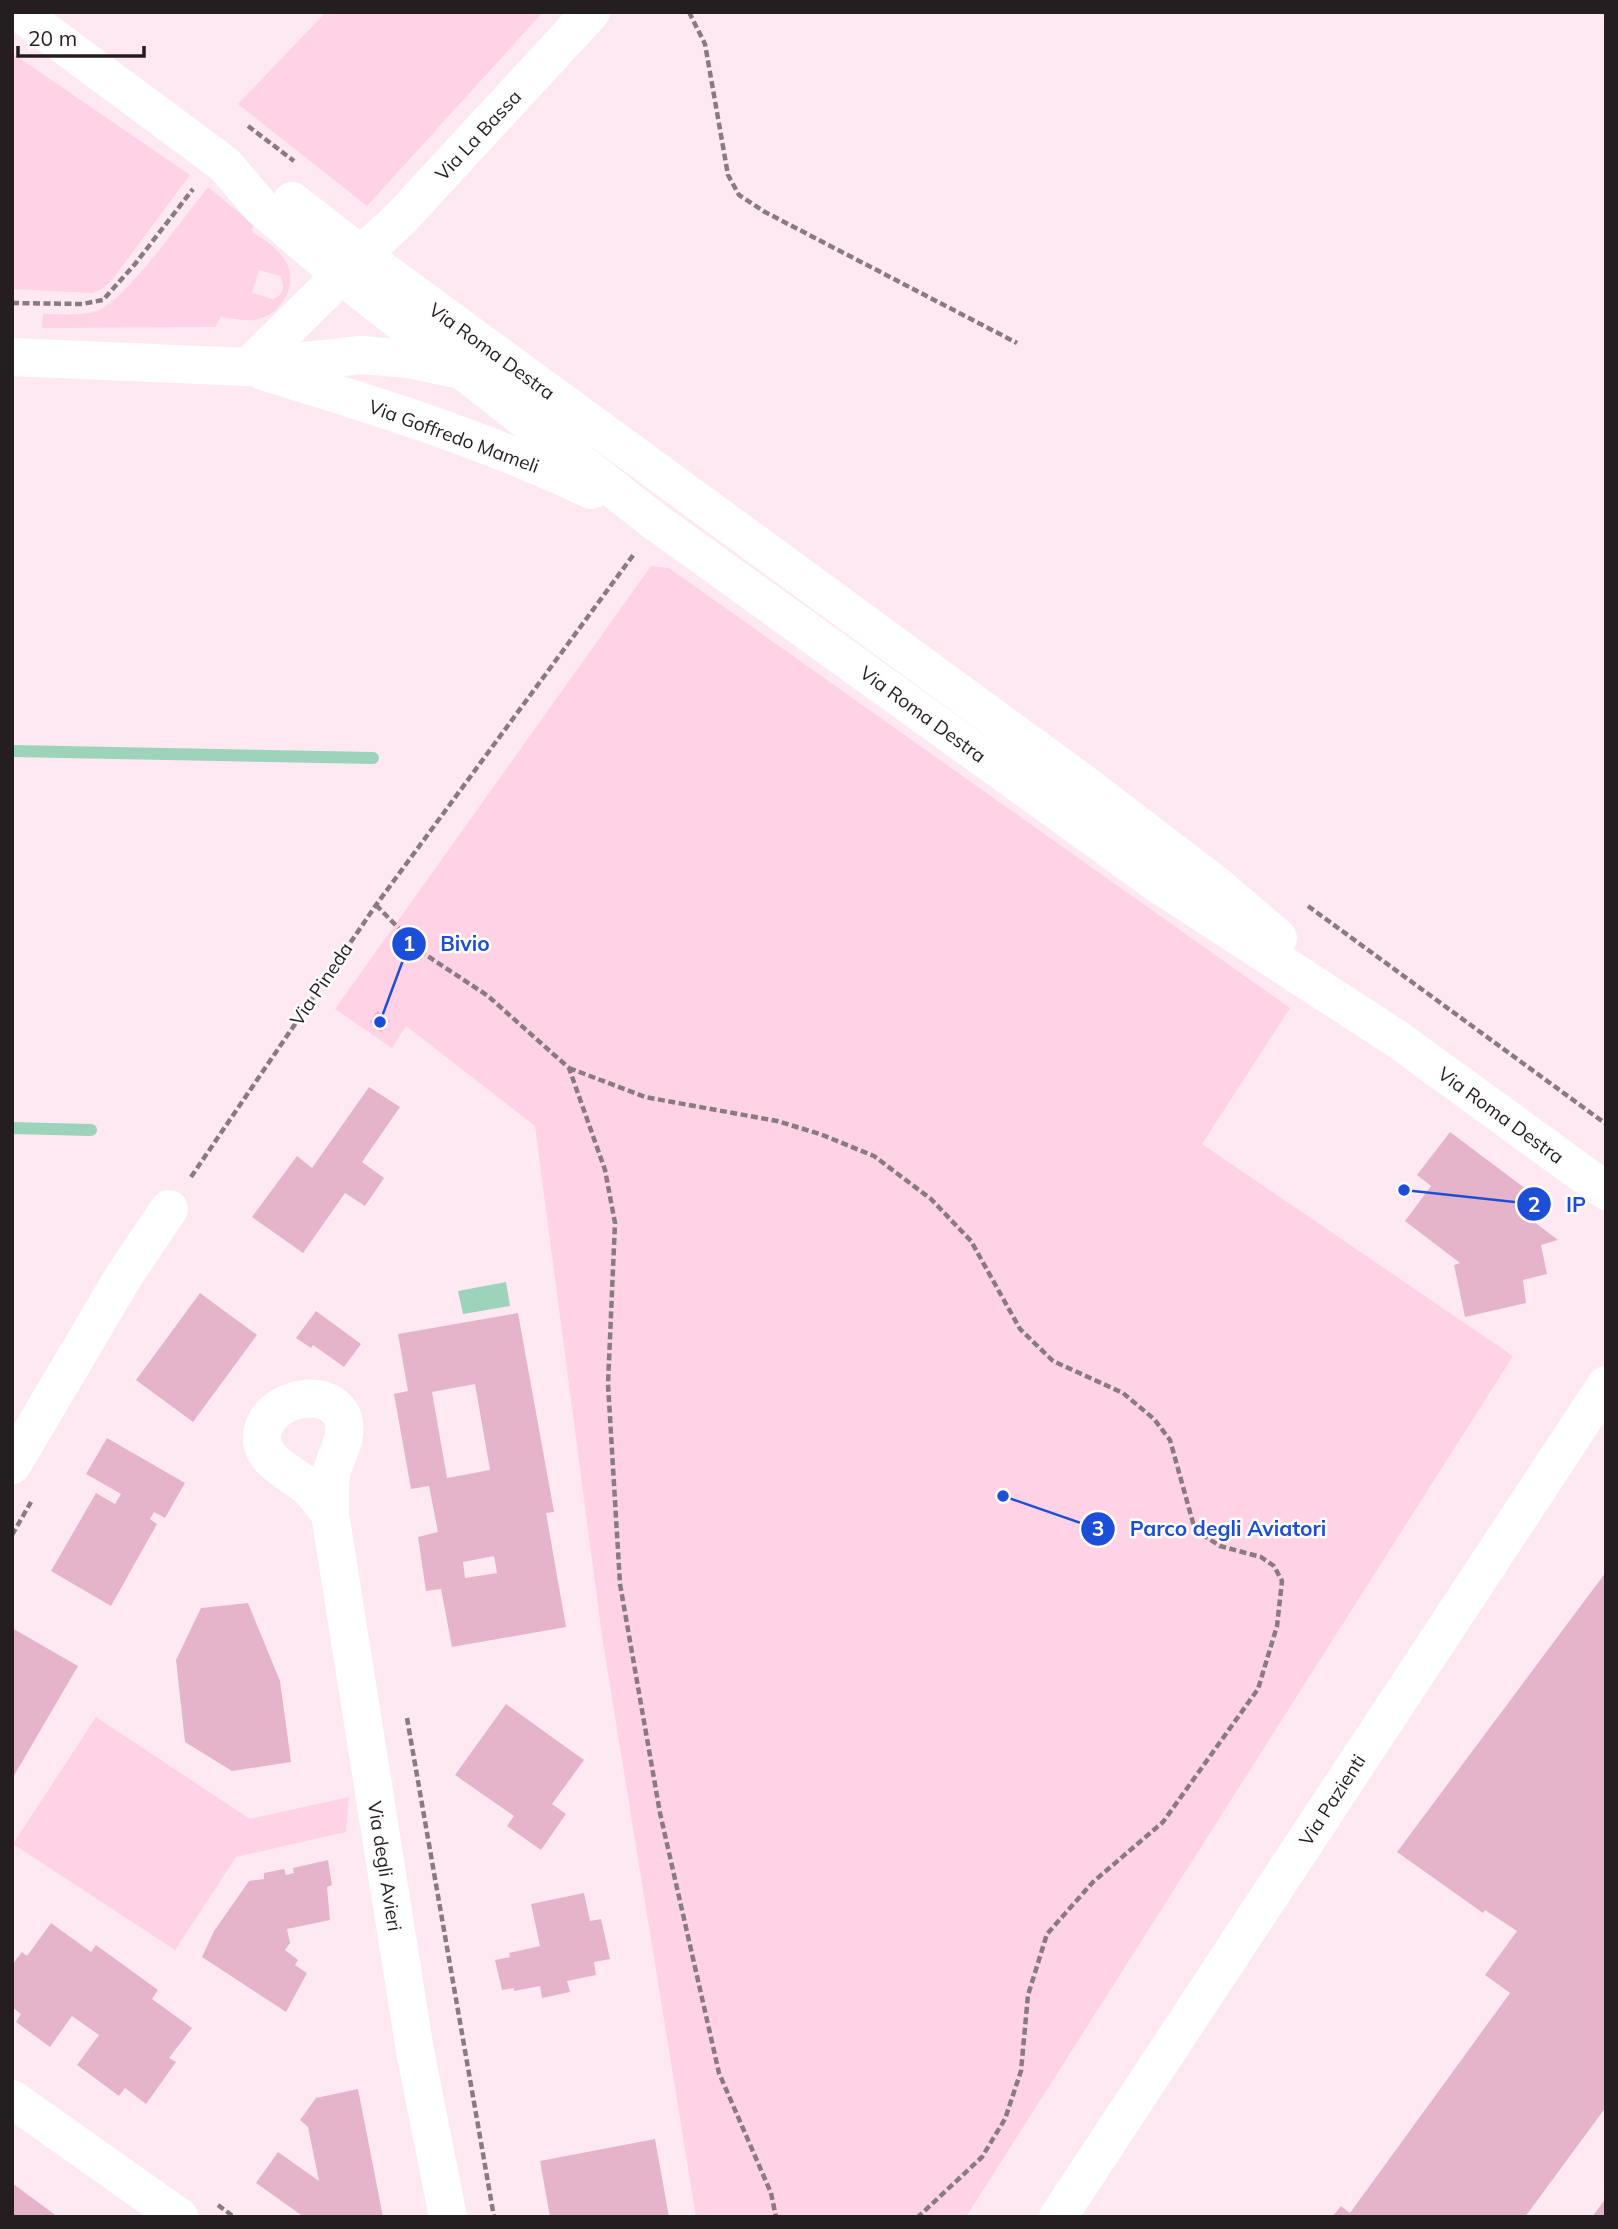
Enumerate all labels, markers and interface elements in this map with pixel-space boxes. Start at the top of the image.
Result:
scale bar [18,14,144,58]
text: 20 m [28,25,77,51]
street label: Via La Bassa [430,85,526,185]
street label: Via Roma Destra [424,297,560,405]
street label: Via Goffredo Mameli [366,394,542,478]
street label: Via Roma Destra [855,660,991,768]
callout: Bivio [391,923,503,965]
text: 1 [403,930,415,956]
text: Bivio [440,930,490,956]
street label: Via Pineda [284,938,358,1030]
street label: Via Roma Destra [1433,1061,1569,1169]
callout: IP [1517,1183,1600,1225]
text: 2 [1528,1191,1540,1217]
text: IP [1566,1191,1586,1217]
callout: Parco degli Aviatori [1080,1508,1340,1550]
text: 3 [1092,1515,1104,1541]
text: Parco degli Aviatori [1130,1515,1326,1541]
street label: Via Pazienti [1293,1750,1371,1850]
street label: Via degli Avieri [363,1799,407,1933]

